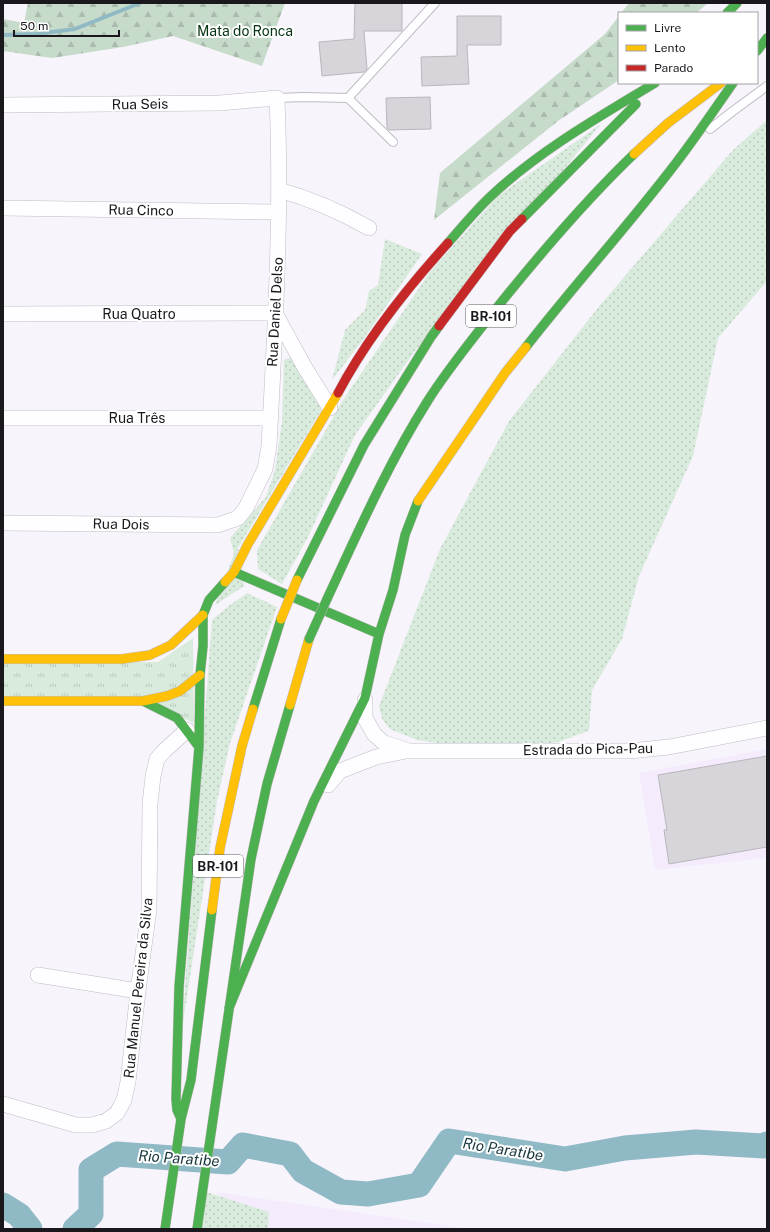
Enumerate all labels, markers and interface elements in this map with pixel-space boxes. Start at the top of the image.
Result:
scale bar [14,12,119,38]
legend [618,12,758,84]
text: 50 m [20,19,48,33]
text: Livre [654,21,682,35]
park label: Mata do Ronca [197,23,293,39]
text: Lento [654,41,686,55]
text: Parado [654,61,693,75]
street label: Rua Seis [112,96,168,112]
street label: Rua Cinco [108,201,174,219]
street label: Rua Daniel Delso [264,257,286,367]
road number: BR-101 [466,305,516,327]
street label: Rua Quatro [102,306,176,322]
street label: Rua Três [109,410,165,426]
street label: Rua Dois [92,516,150,532]
street label: Estrada do Pica-Pau [523,740,653,758]
road number: BR-101 [193,855,243,877]
street label: Rua Manuel Pereira da Silva [121,897,155,1079]
water label: Rio Paratibe [461,1134,545,1164]
water label: Rio Paratibe [138,1147,220,1169]

